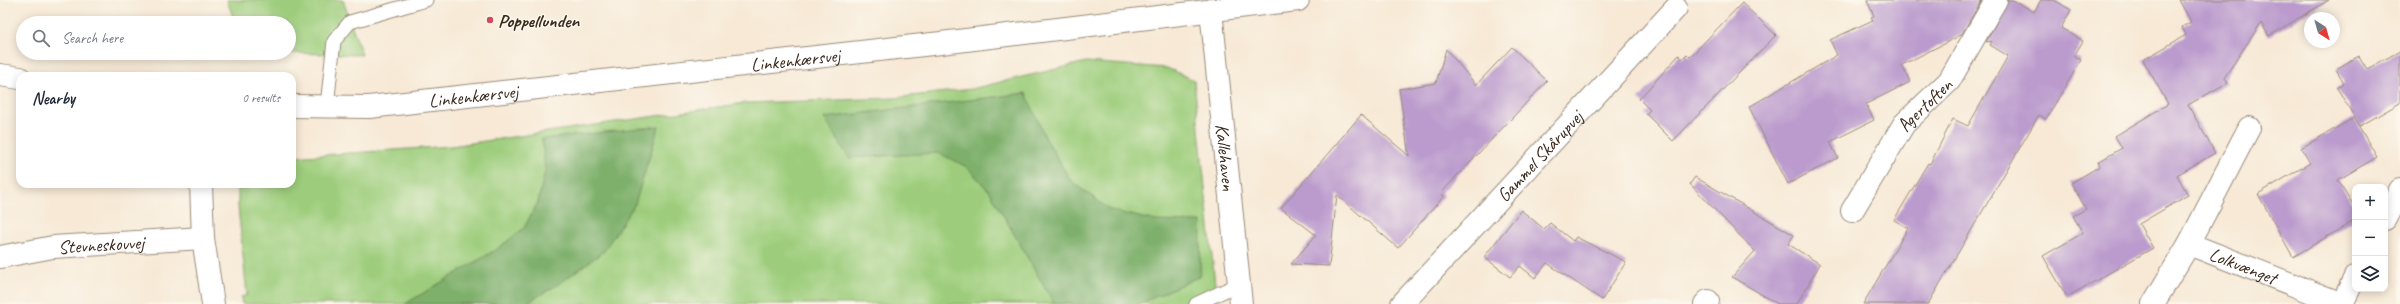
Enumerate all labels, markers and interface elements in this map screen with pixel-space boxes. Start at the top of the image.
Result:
place label: Poppellunden [498,9,580,33]
north arrow [2304,12,2340,48]
marker: Poppellunden [485,15,495,25]
search box [16,16,296,60]
icon: search [30,27,52,49]
text: Search here [62,29,123,48]
street label: Linkenkærsvej [750,43,843,77]
street label: Agertoften [1891,73,1958,136]
street label: Linkenkærsvej [428,79,521,113]
text: Nearby [32,88,75,109]
text: 0 results [242,90,280,106]
street label: Gammel Skårupvej [1492,104,1590,207]
street label: Kallehaven [1210,123,1240,192]
map controls [2352,184,2388,292]
button: + [2352,184,2388,220]
button: − [2352,220,2388,256]
street label: Stevneskovvej [57,230,148,260]
street label: Lolkvænget [2206,242,2282,291]
button: layers [2352,256,2388,292]

